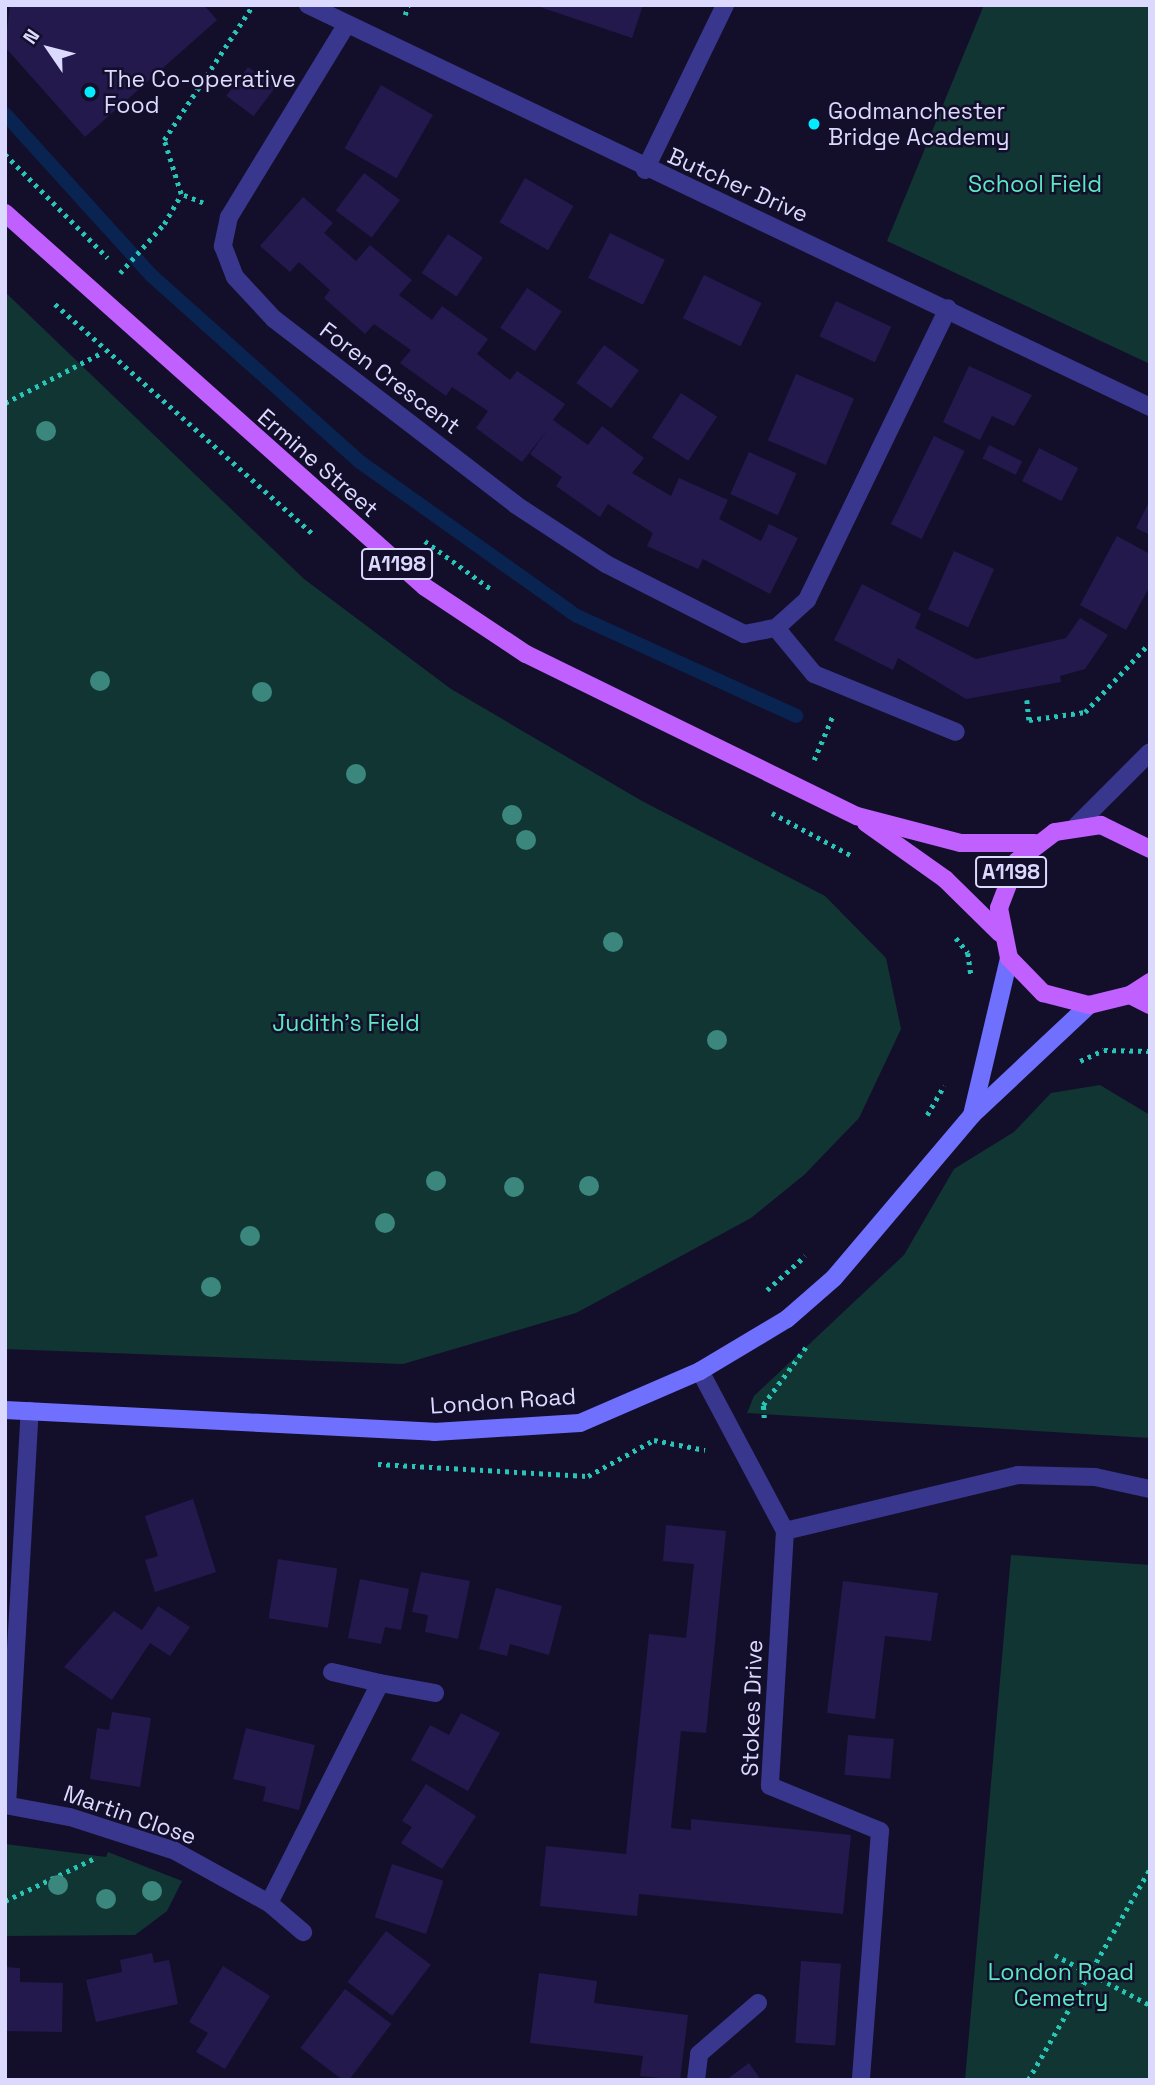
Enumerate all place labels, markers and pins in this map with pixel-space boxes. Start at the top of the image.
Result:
place label: The Co-operative Food [104,65,296,119]
marker: The Co-operative Food [82,84,98,100]
place label: Godmanchester Bridge Academy [828,97,1010,151]
marker: Godmanchester Bridge Academy [806,116,822,132]

